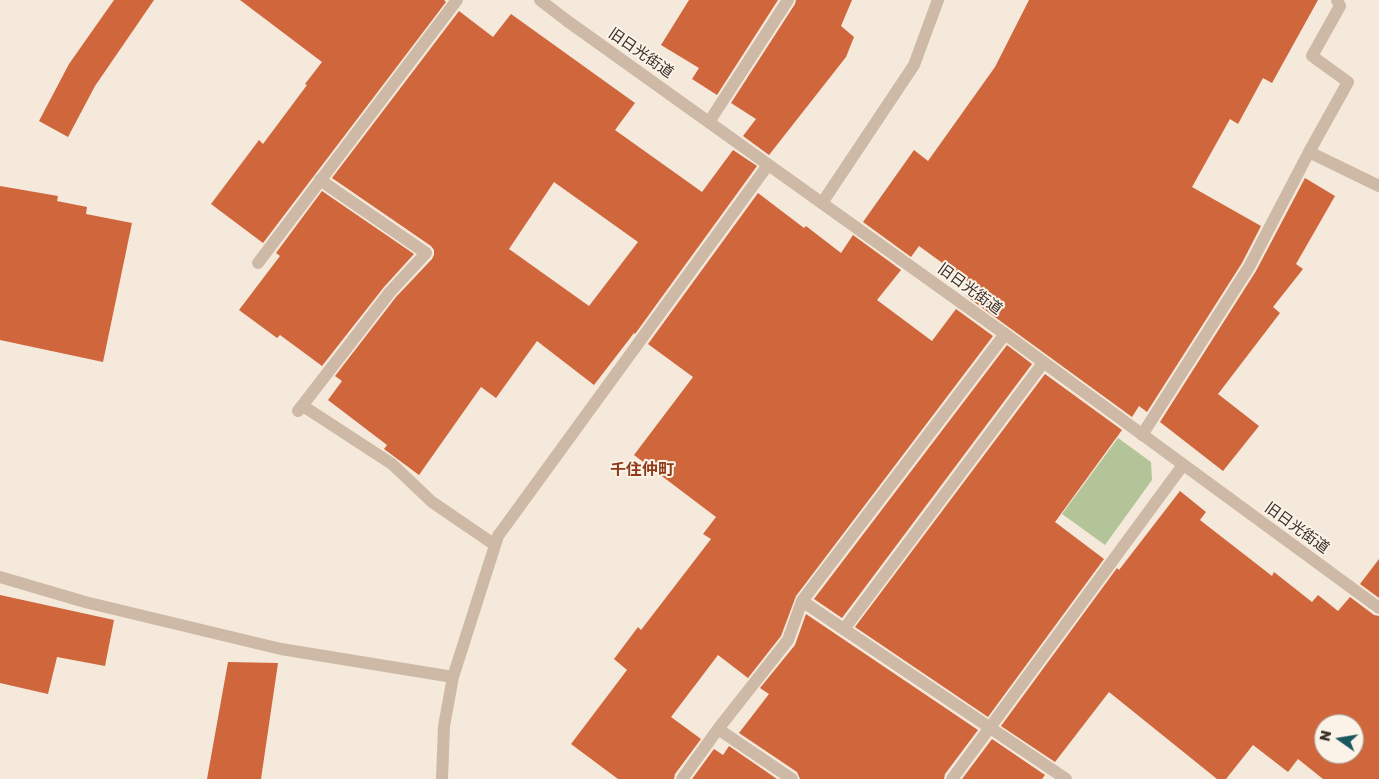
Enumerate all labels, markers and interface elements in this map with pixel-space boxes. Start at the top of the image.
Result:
street label: 旧日光街道 [605,24,677,82]
street label: 旧日光街道 [934,260,1006,318]
district label: 千住仲町 [610,460,674,480]
street label: 旧日光街道 [1261,499,1333,557]
north arrow [1314,714,1364,764]
text: N [1315,729,1334,743]

